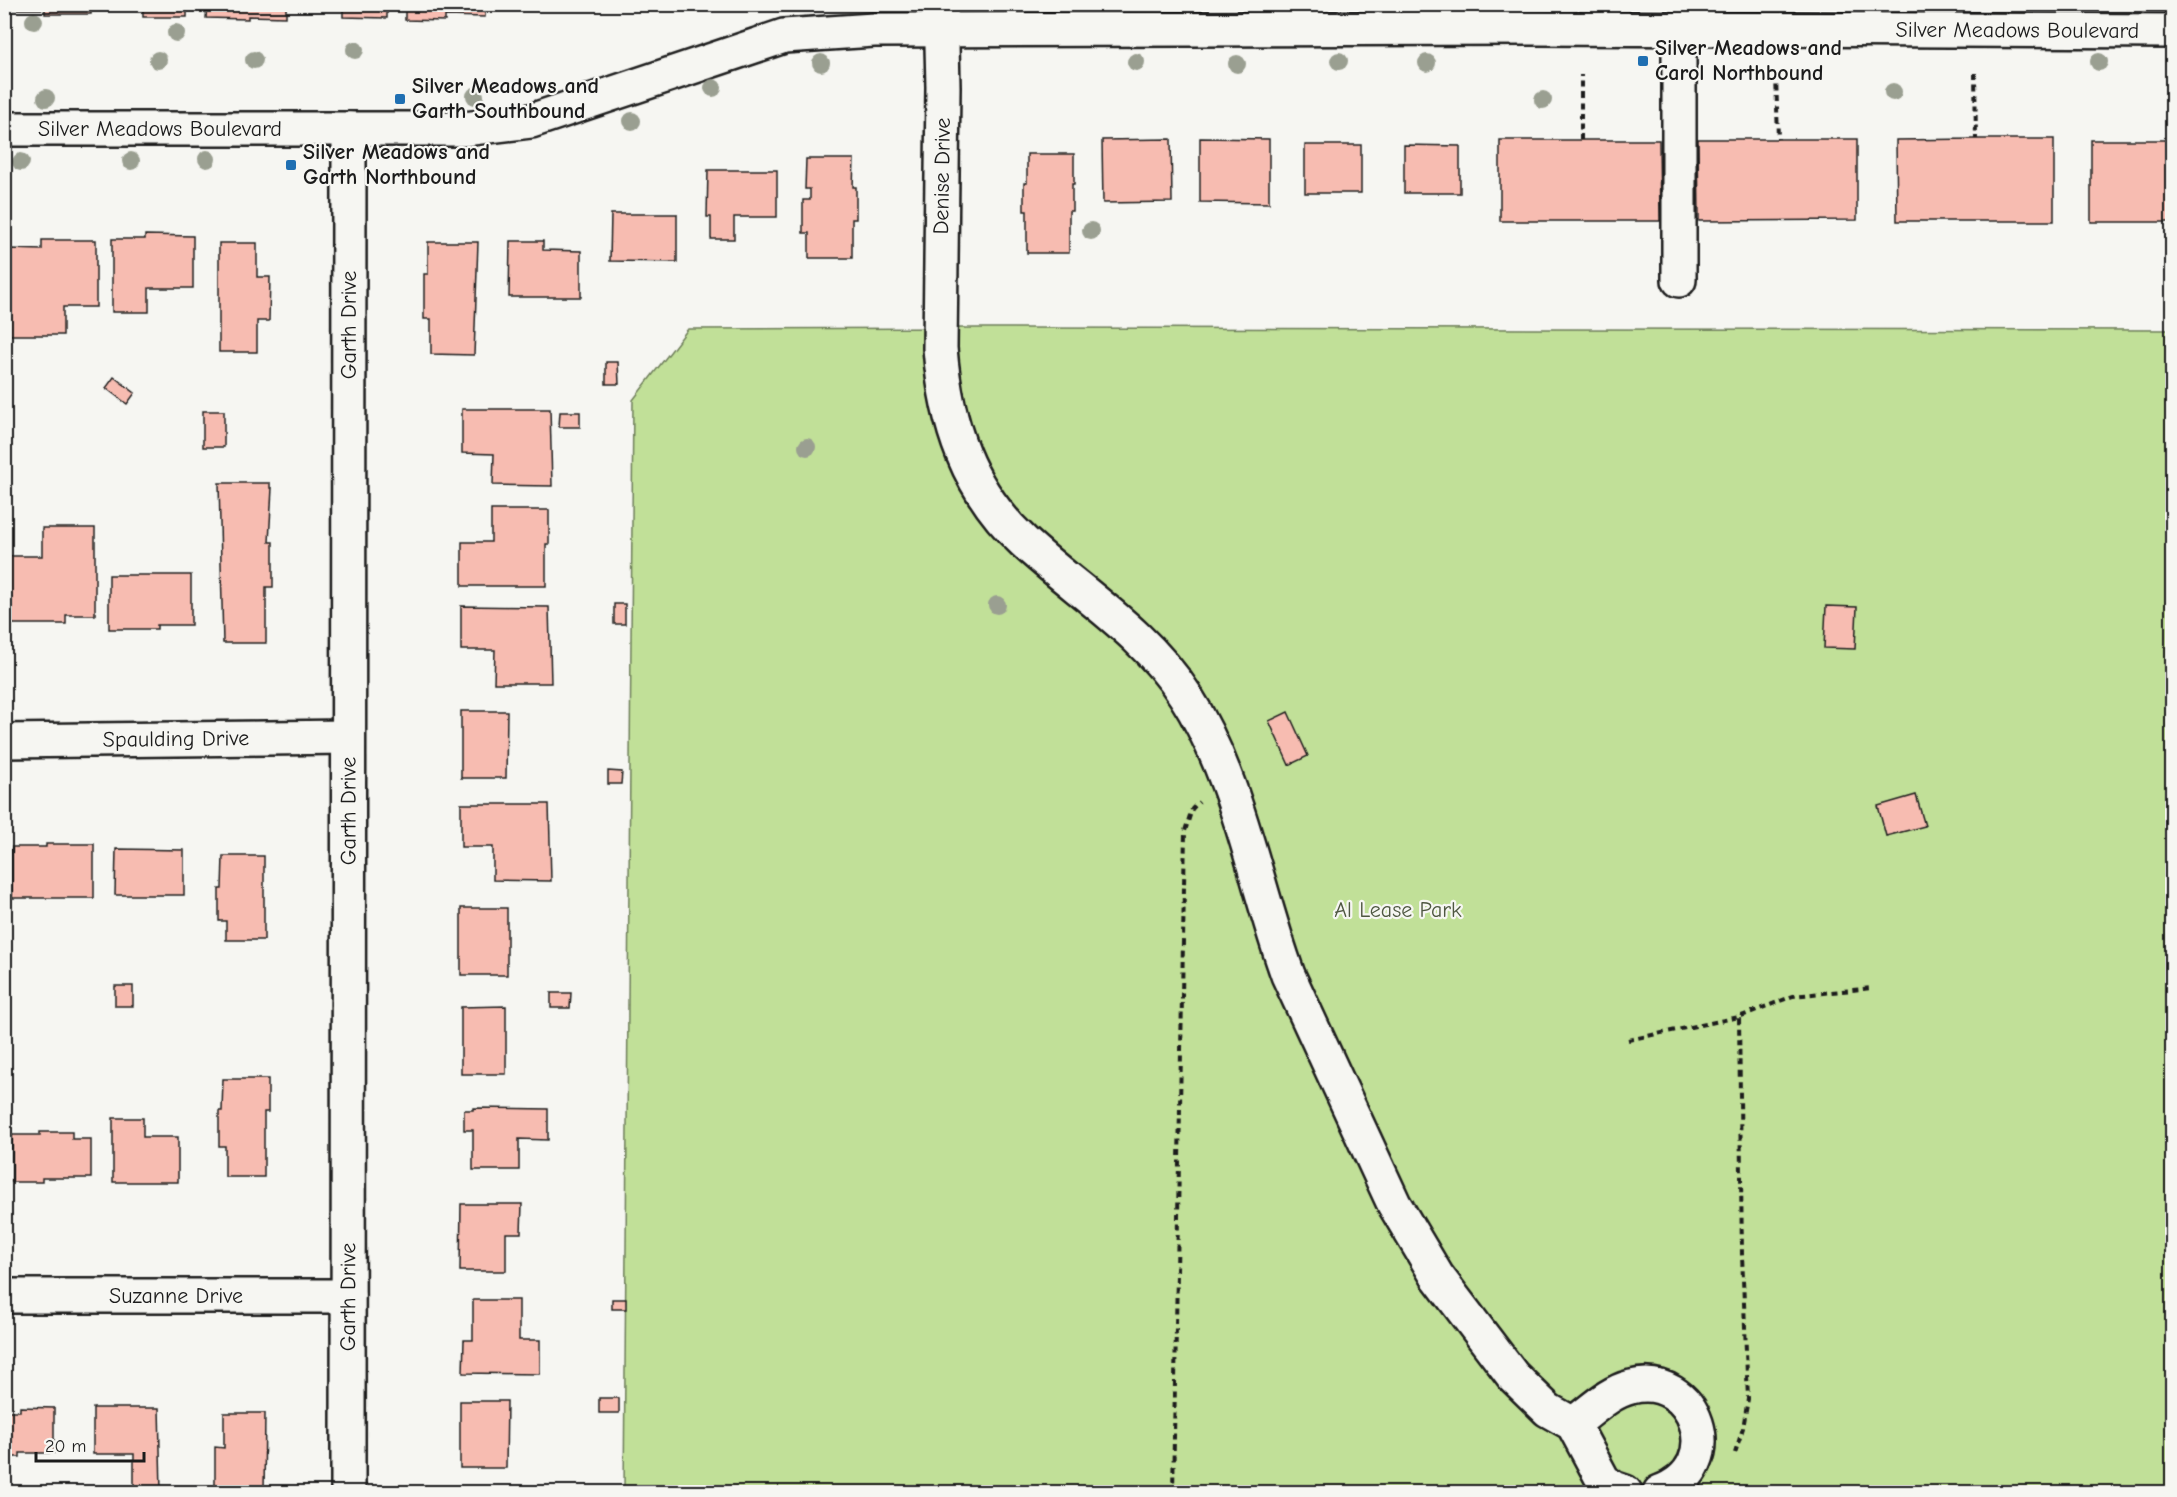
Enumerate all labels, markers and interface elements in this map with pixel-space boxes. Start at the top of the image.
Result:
street label: Silver Meadows Boulevard [1895,17,2139,44]
place label: Silver Meadows and Carol Northbound [1655,35,1842,86]
marker: Silver Meadows and Carol Northbound [1636,54,1650,68]
place label: Silver Meadows and Garth Southbound [412,73,599,124]
marker: Silver Meadows and Garth Southbound [393,92,407,106]
street label: Silver Meadows Boulevard [38,116,282,142]
street label: Denise Drive [928,117,956,235]
place label: Silver Meadows and Garth Northbound [303,139,490,190]
marker: Silver Meadows and Garth Northbound [284,158,298,172]
street label: Garth Drive [336,271,362,379]
street label: Spaulding Drive [103,725,249,753]
street label: Garth Drive [335,757,362,865]
park label: Al Lease Park [1334,897,1462,923]
street label: Garth Drive [335,1243,361,1351]
street label: Suzanne Drive [109,1283,243,1309]
scale bar [36,1425,144,1463]
text: 20 m [45,1436,86,1457]

